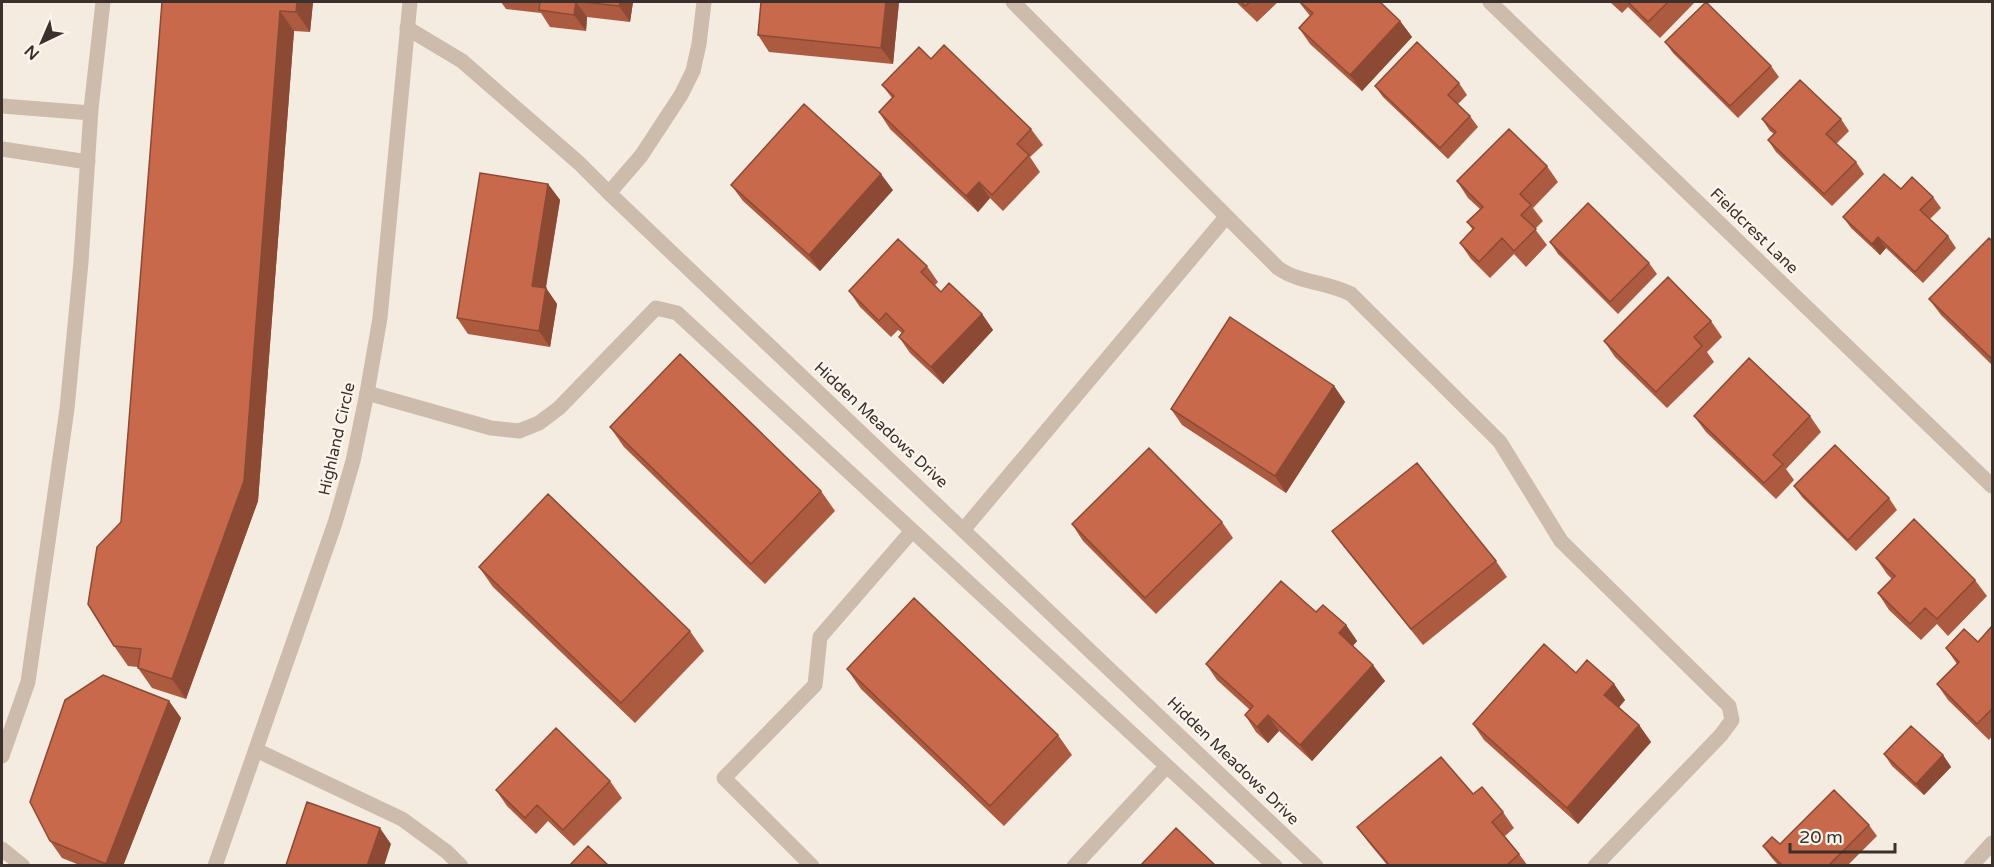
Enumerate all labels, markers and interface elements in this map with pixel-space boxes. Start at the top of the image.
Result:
north arrow [12,12,72,72]
text: N [21,40,44,64]
street label: Fieldcrest Lane [1706,184,1802,278]
street label: Hidden Meadows Drive [810,358,952,492]
street label: Highland Circle [314,381,360,497]
street label: Hidden Meadows Drive [1163,693,1303,829]
scale bar [1790,816,1895,854]
text: 20 m [1799,826,1843,848]

